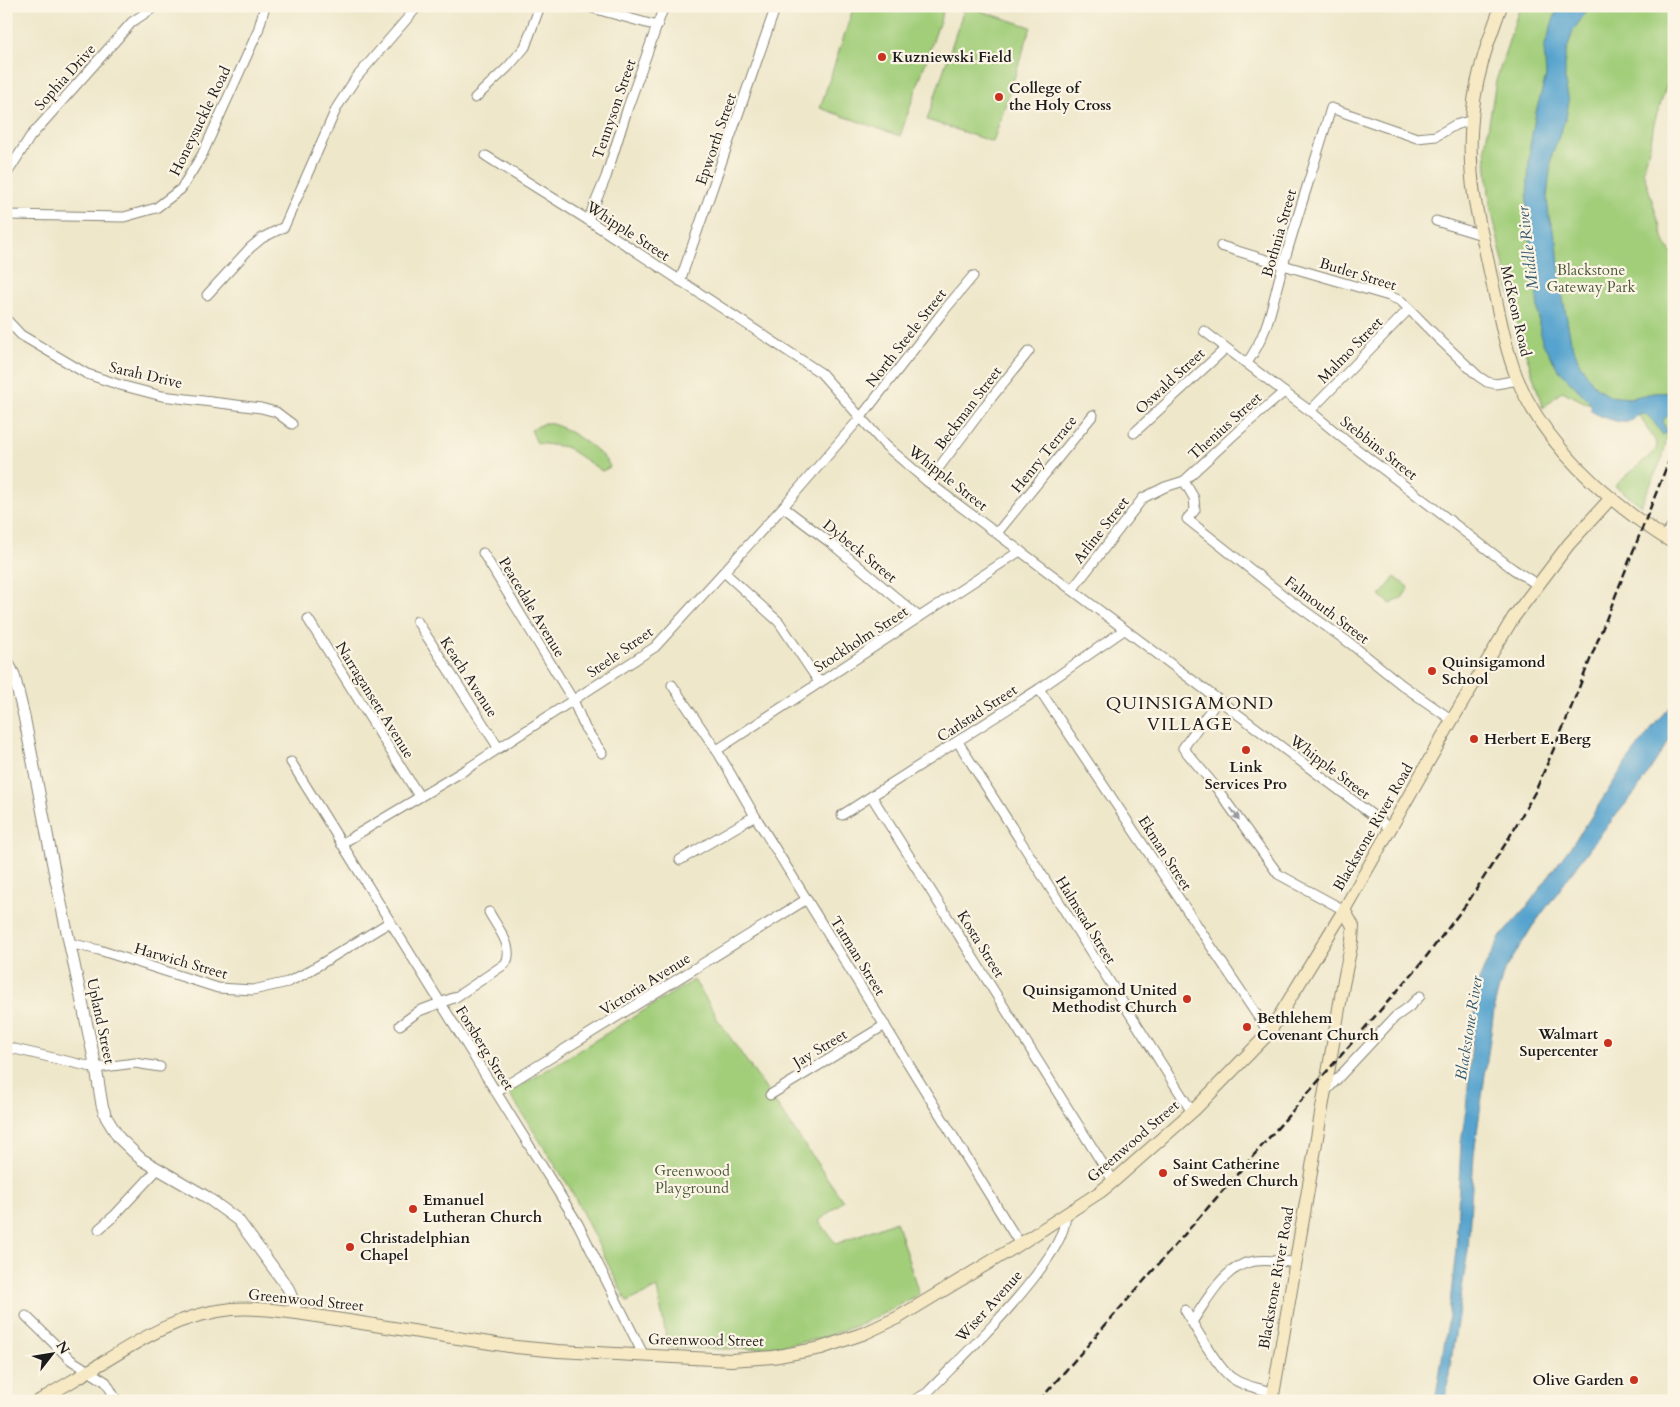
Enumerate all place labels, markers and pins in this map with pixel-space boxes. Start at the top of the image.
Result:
place label: Kuzniewski Field [892,47,1012,67]
marker: Kuzniewski Field [876,51,888,63]
place label: College of the Holy Cross [1009,78,1111,115]
marker: College of the Holy Cross [993,91,1005,103]
place label: Quinsigamond School [1442,652,1546,689]
marker: Quinsigamond School [1426,665,1438,677]
place label: Herbert E. Berg [1484,729,1591,749]
marker: Herbert E. Berg [1468,733,1480,745]
marker: Link Services Pro [1240,744,1252,756]
place label: Link Services Pro [1205,757,1287,794]
place label: Quinsigamond United Methodist Church [1022,980,1178,1017]
marker: Quinsigamond United Methodist Church [1181,993,1193,1005]
place label: Bethlehem Covenant Church [1257,1008,1379,1045]
marker: Bethlehem Covenant Church [1241,1021,1253,1033]
place label: Walmart Supercenter [1519,1024,1599,1061]
marker: Walmart Supercenter [1602,1037,1614,1049]
place label: Saint Catherine of Sweden Church [1173,1154,1299,1191]
marker: Saint Catherine of Sweden Church [1157,1167,1169,1179]
place label: Emanuel Lutheran Church [423,1190,543,1227]
marker: Emanuel Lutheran Church [407,1203,419,1215]
place label: Christadelphian Chapel [360,1228,471,1265]
marker: Christadelphian Chapel [344,1241,356,1253]
place label: Olive Garden [1533,1370,1624,1390]
marker: Olive Garden [1628,1374,1640,1386]

